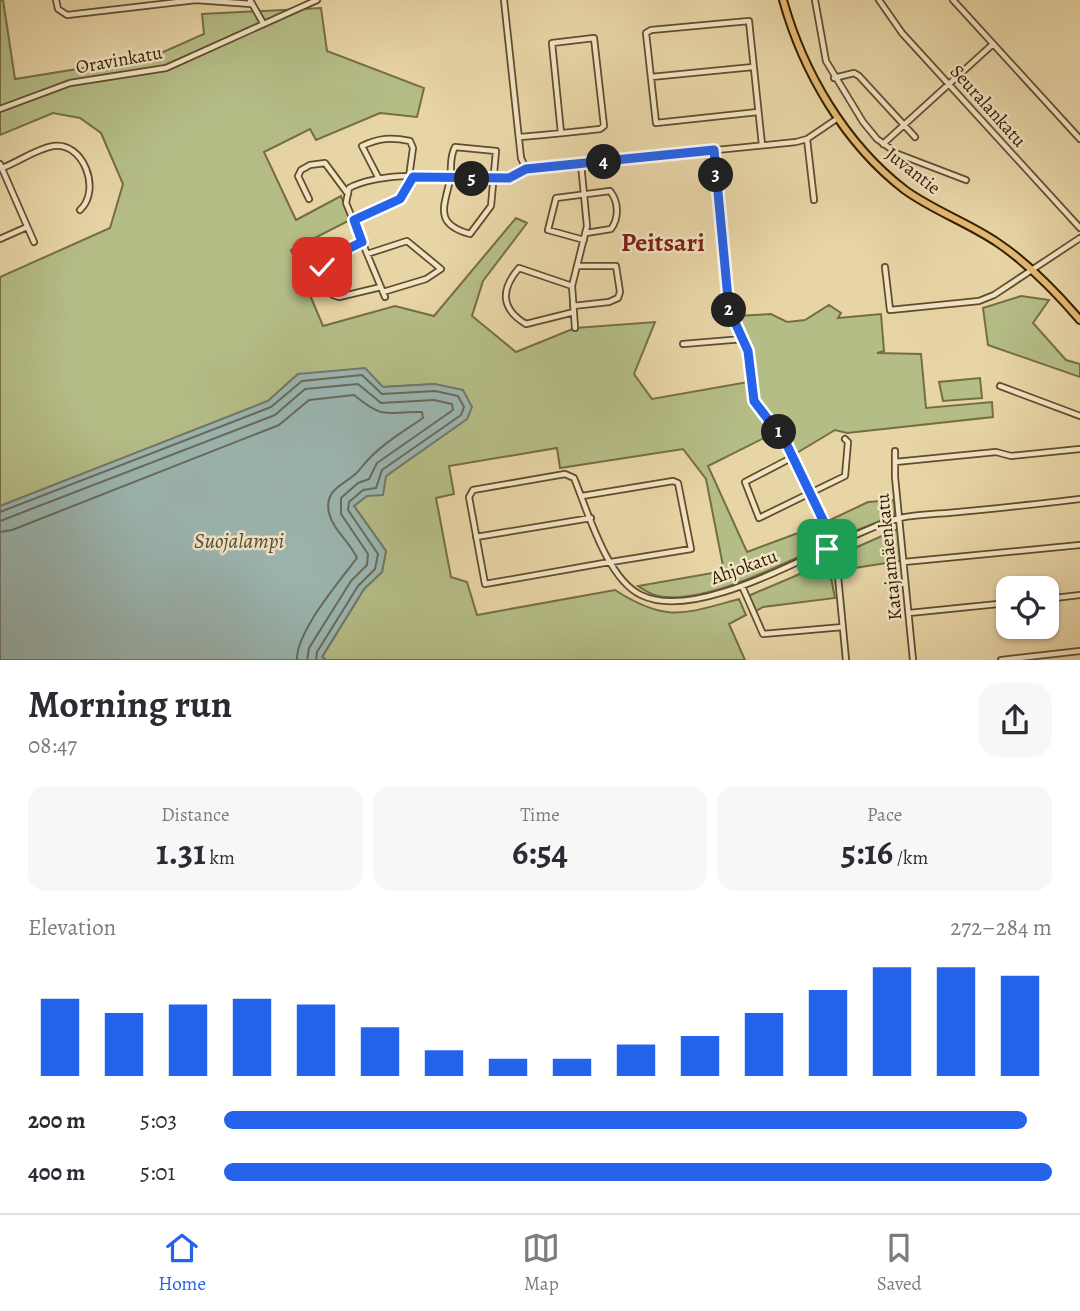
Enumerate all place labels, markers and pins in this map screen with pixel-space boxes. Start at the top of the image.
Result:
pin: 4 [586,144,622,180]
pin: 3 [698,158,734,192]
pin: 5 [454,162,490,196]
pin [292,237,352,297]
pin: 2 [712,292,746,328]
pin: 1 [762,414,796,450]
pin [797,519,857,579]

